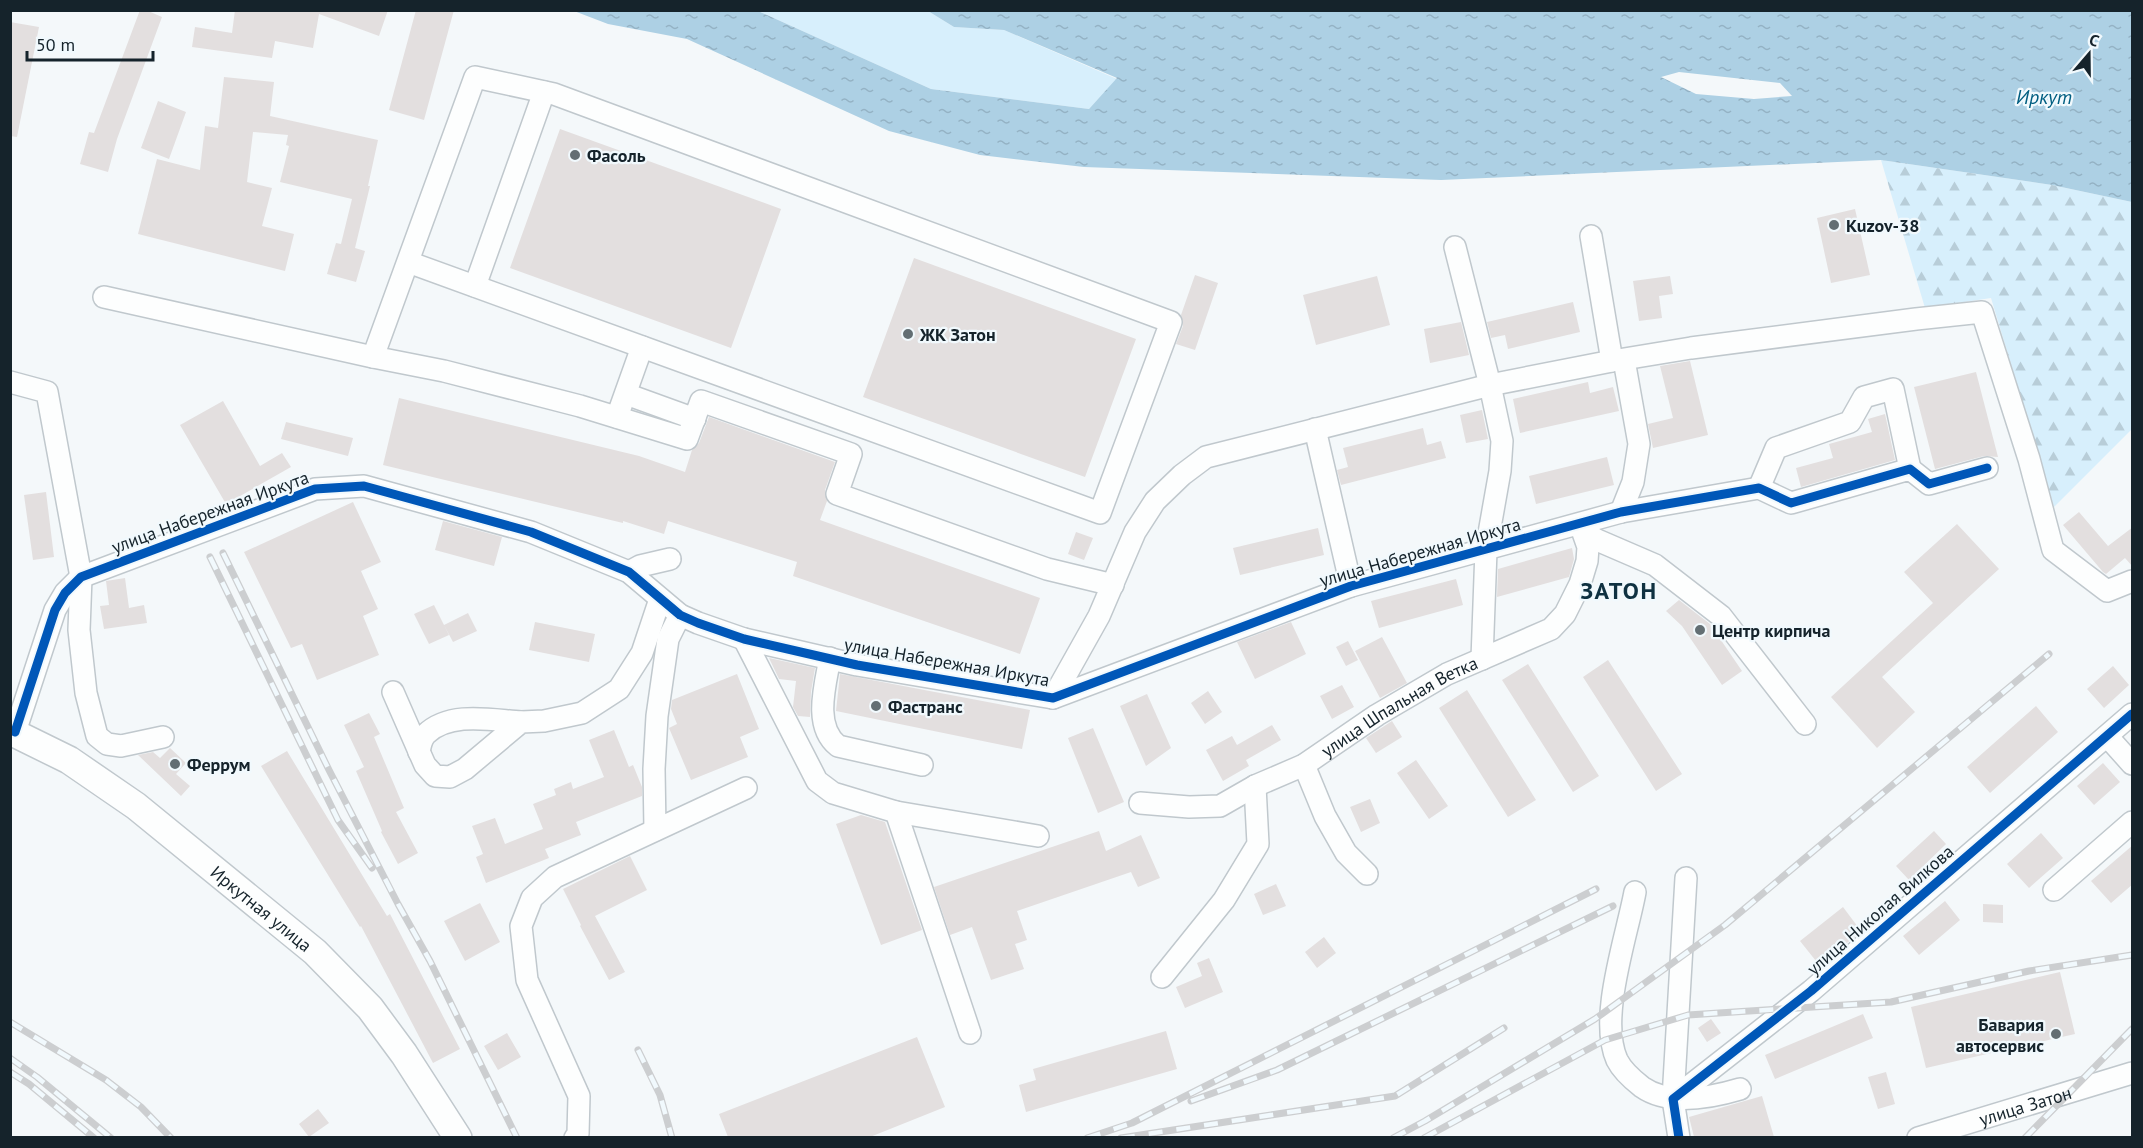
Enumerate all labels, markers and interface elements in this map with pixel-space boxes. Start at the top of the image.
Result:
scale bar [27,24,153,62]
north arrow [2059,24,2119,84]
text: С [2087,29,2102,51]
text: 50 m [36,33,75,56]
water label: Иркут [2016,84,2072,110]
place label: Фасоль [587,144,646,167]
marker: Фасоль [568,148,582,162]
place label: Kuzov-38 [1846,214,1920,237]
marker: Kuzov-38 [1827,218,1841,232]
place label: ЖК Затон [919,323,996,346]
marker: ЖК Затон [901,327,915,341]
street label: улица Набережная Иркута [108,466,312,558]
street label: улица Набережная Иркута [1317,512,1523,592]
district label: ЗАТОН [1580,575,1658,606]
place label: Центр кирпича [1712,619,1830,642]
marker: Центр кирпича [1693,623,1707,637]
street label: улица Набережная Иркута [843,633,1051,691]
street label: улица Шпальная Ветка [1316,651,1481,762]
place label: Фастранс [888,695,963,718]
marker: Фастранс [869,699,883,713]
place label: Феррум [187,753,250,776]
marker: Феррум [168,757,182,771]
street label: улица Николая Вилкова [1802,840,1958,980]
street label: Иркутная улица [206,860,317,957]
place label: Бавария автосервис [1956,1013,2044,1057]
marker: Бавария автосервис [2049,1027,2063,1041]
street label: улица Затон [1976,1081,2074,1130]

